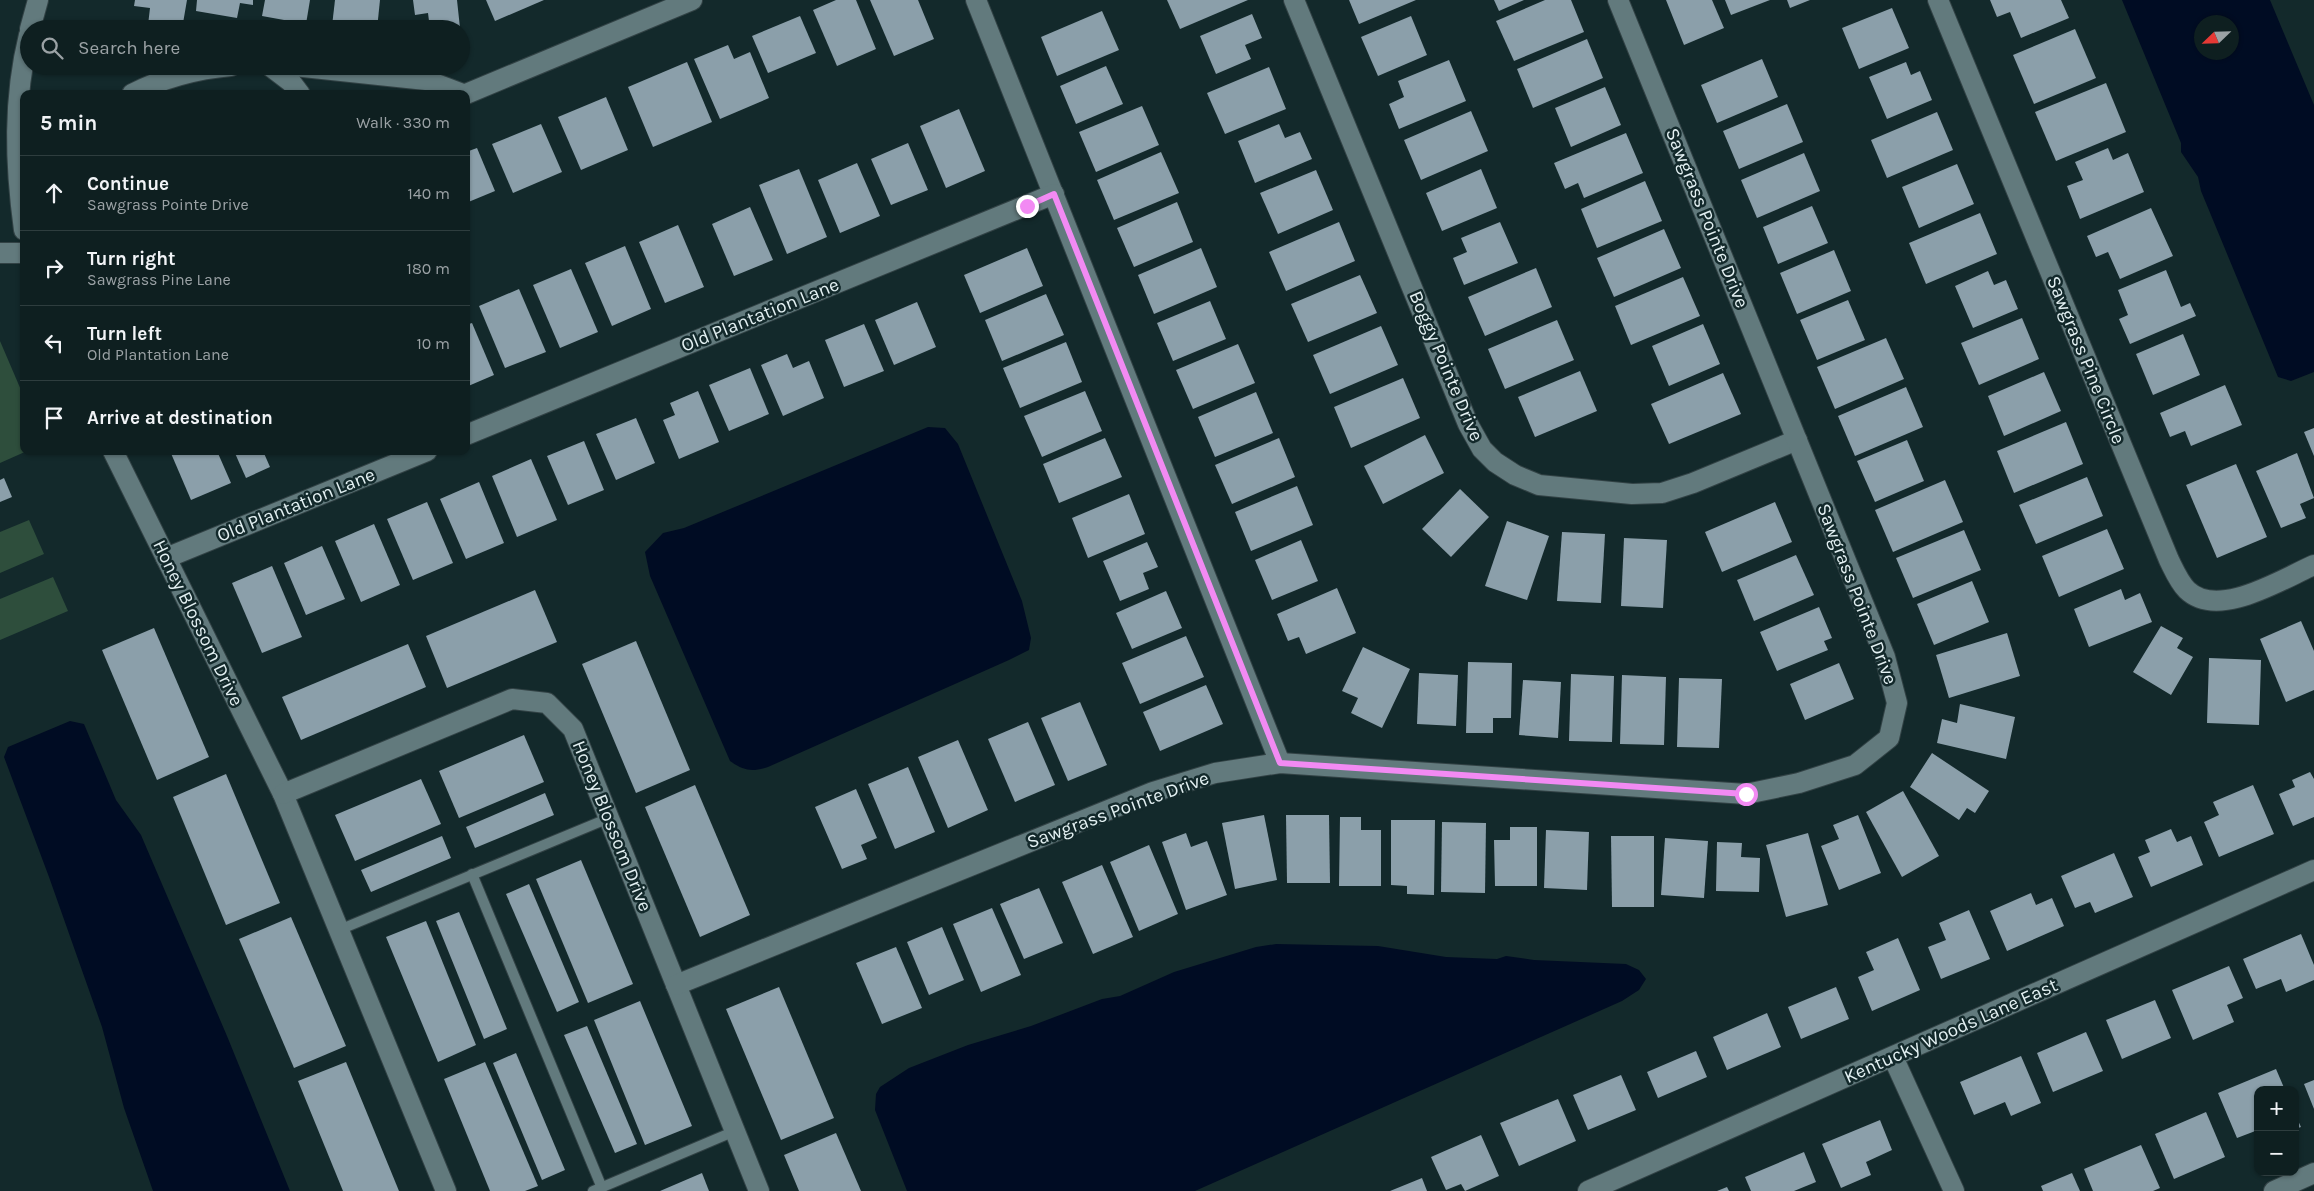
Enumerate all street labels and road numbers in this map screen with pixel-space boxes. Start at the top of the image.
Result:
street label: Sawgrass Pointe Drive [1661,125,1753,311]
street label: Old Plantation Lane [678,273,842,357]
street label: Sawgrass Pine Circle [2042,273,2130,447]
street label: Boggy Pointe Drive [1404,288,1488,444]
street label: Old Plantation Lane [214,463,378,547]
street label: Sawgrass Pointe Drive [1812,500,1902,688]
street label: Honey Blossom Drive [148,536,248,710]
street label: Honey Blossom Drive [568,737,656,915]
street label: Sawgrass Pointe Drive [1024,767,1212,853]
street label: Kentucky Woods Lane East [1841,974,2061,1088]

